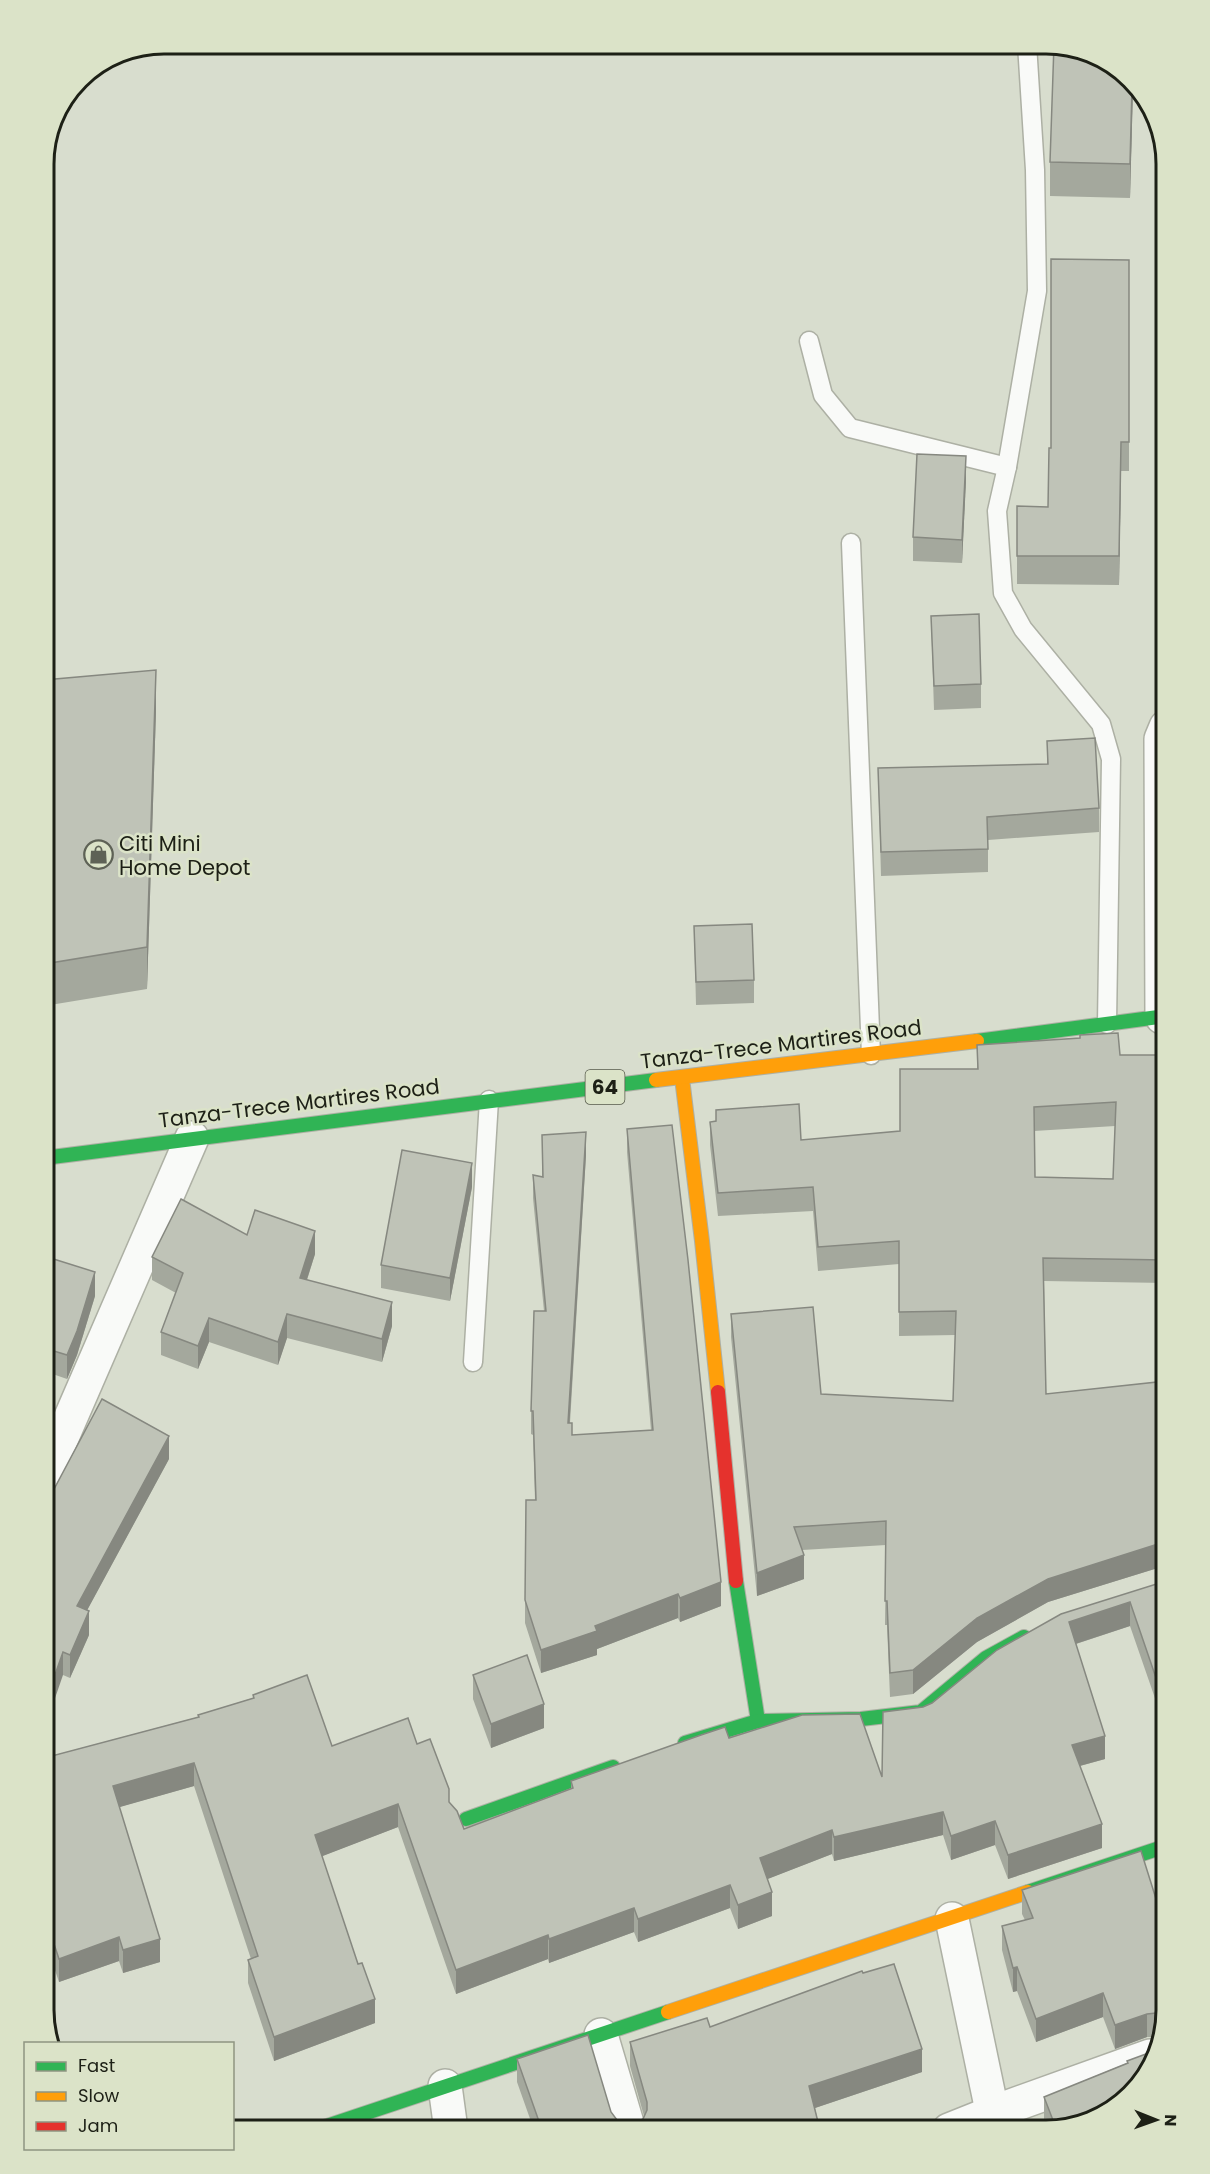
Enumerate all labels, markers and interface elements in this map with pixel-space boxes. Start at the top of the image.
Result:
place label: Citi Mini Home Depot [119,829,250,882]
shop icon: Citi Mini Home Depot [82,839,114,871]
street label: Tanza-Trece Martires Road [639,1012,923,1076]
road number: 64 [586,1070,624,1104]
street label: Tanza-Trece Martires Road [157,1071,441,1135]
legend [24,2042,234,2150]
text: Fast [78,2053,115,2078]
text: Slow [78,2083,120,2108]
north arrow [1126,2090,1186,2150]
text: Jam [78,2113,118,2138]
text: N [1159,2114,1182,2126]

